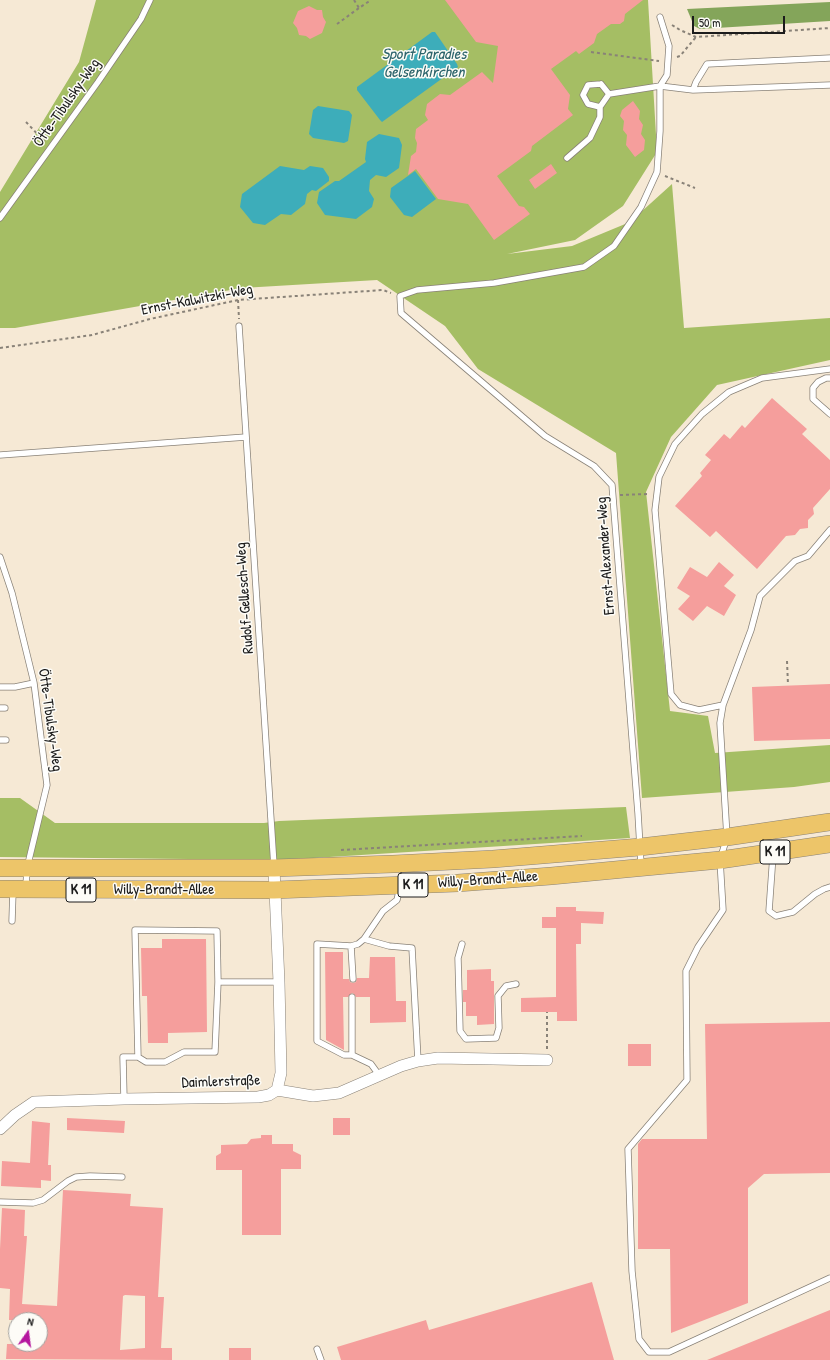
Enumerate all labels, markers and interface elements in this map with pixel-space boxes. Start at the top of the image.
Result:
scale bar [694,8,787,34]
text: 50 m [699,14,720,31]
water label: Sport Paradies Gelsenkirchen [382,45,466,83]
street label: Ötte-Tibulsky-Weg [30,55,104,151]
street label: Ernst-Kalwitzki-Weg [140,280,254,320]
street label: Ernst-Alexander-Weg [593,496,619,616]
street label: Rudolf-Gellesch-Weg [232,542,258,654]
street label: Ötte-Tibulsky-Weg [34,667,66,773]
road number: K 11 [760,840,790,864]
street label: Willy-Brandt-Allee [437,868,539,892]
road number: K 11 [398,873,428,897]
road number: K 11 [66,878,96,902]
street label: Willy-Brandt-Allee [114,881,214,899]
street label: Daimlerstraße [181,1072,261,1092]
north arrow [8,1312,48,1352]
text: N [26,1314,35,1329]

